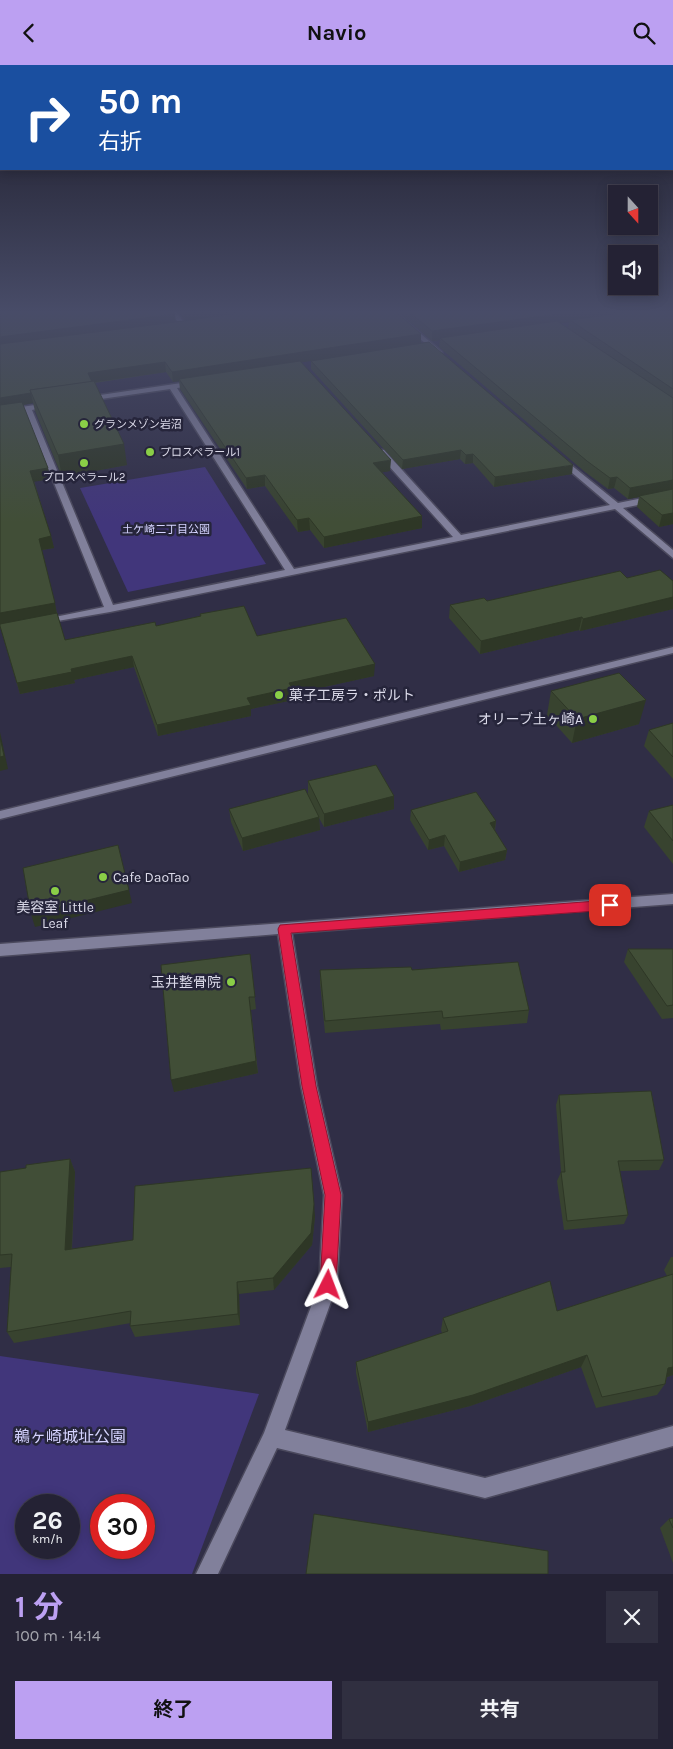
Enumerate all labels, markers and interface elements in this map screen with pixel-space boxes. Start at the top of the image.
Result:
icon: back [15,19,43,47]
icon: search [630,19,658,47]
text: Navio [307,20,366,46]
text: 50 m [98,81,183,122]
icon: right [15,85,80,150]
text: 右折 [98,129,142,155]
north arrow [608,185,658,235]
map controls [608,185,658,295]
button: sound [608,245,658,295]
marker: グランメゾン岩沼 [78,418,90,430]
place label: グランメゾン岩沼 [94,418,182,431]
marker: プロスペラール1 [144,446,156,458]
place label: プロスペラール1 [160,446,240,459]
marker: プロスペラール2 [78,457,90,469]
place label: プロスペラール2 [43,471,125,484]
park label: 土ケ崎二丁目公園 [122,523,210,536]
place label: 菓子工房ラ・ポルト [289,687,415,704]
marker: 菓子工房ラ・ポルト [273,689,285,701]
place label: オリーブ土ヶ崎A [478,711,583,728]
marker: オリーブ土ヶ崎A [587,713,599,725]
place label: Cafe DaoTao [113,869,189,886]
marker: Cafe DaoTao [97,871,109,883]
pin [589,884,631,926]
marker: 美容室 Little Leaf [49,885,61,897]
icon: arrive [596,891,624,919]
place label: 美容室 Little Leaf [16,899,94,932]
place label: 玉井整骨院 [151,974,221,991]
marker: 玉井整骨院 [225,976,237,988]
position arrow [301,1258,353,1310]
park label: 鵜ヶ崎城址公園 [14,1427,126,1446]
speed limit sign: 30 [90,1494,155,1559]
text: 26 [32,1506,63,1535]
text: km/h [32,1532,63,1546]
text: 1 分 [15,1589,63,1625]
button: close [606,1591,658,1643]
text: 100 m · 14:14 [15,1626,101,1645]
button: 終了 [15,1681,332,1739]
button: 共有 [342,1681,658,1739]

